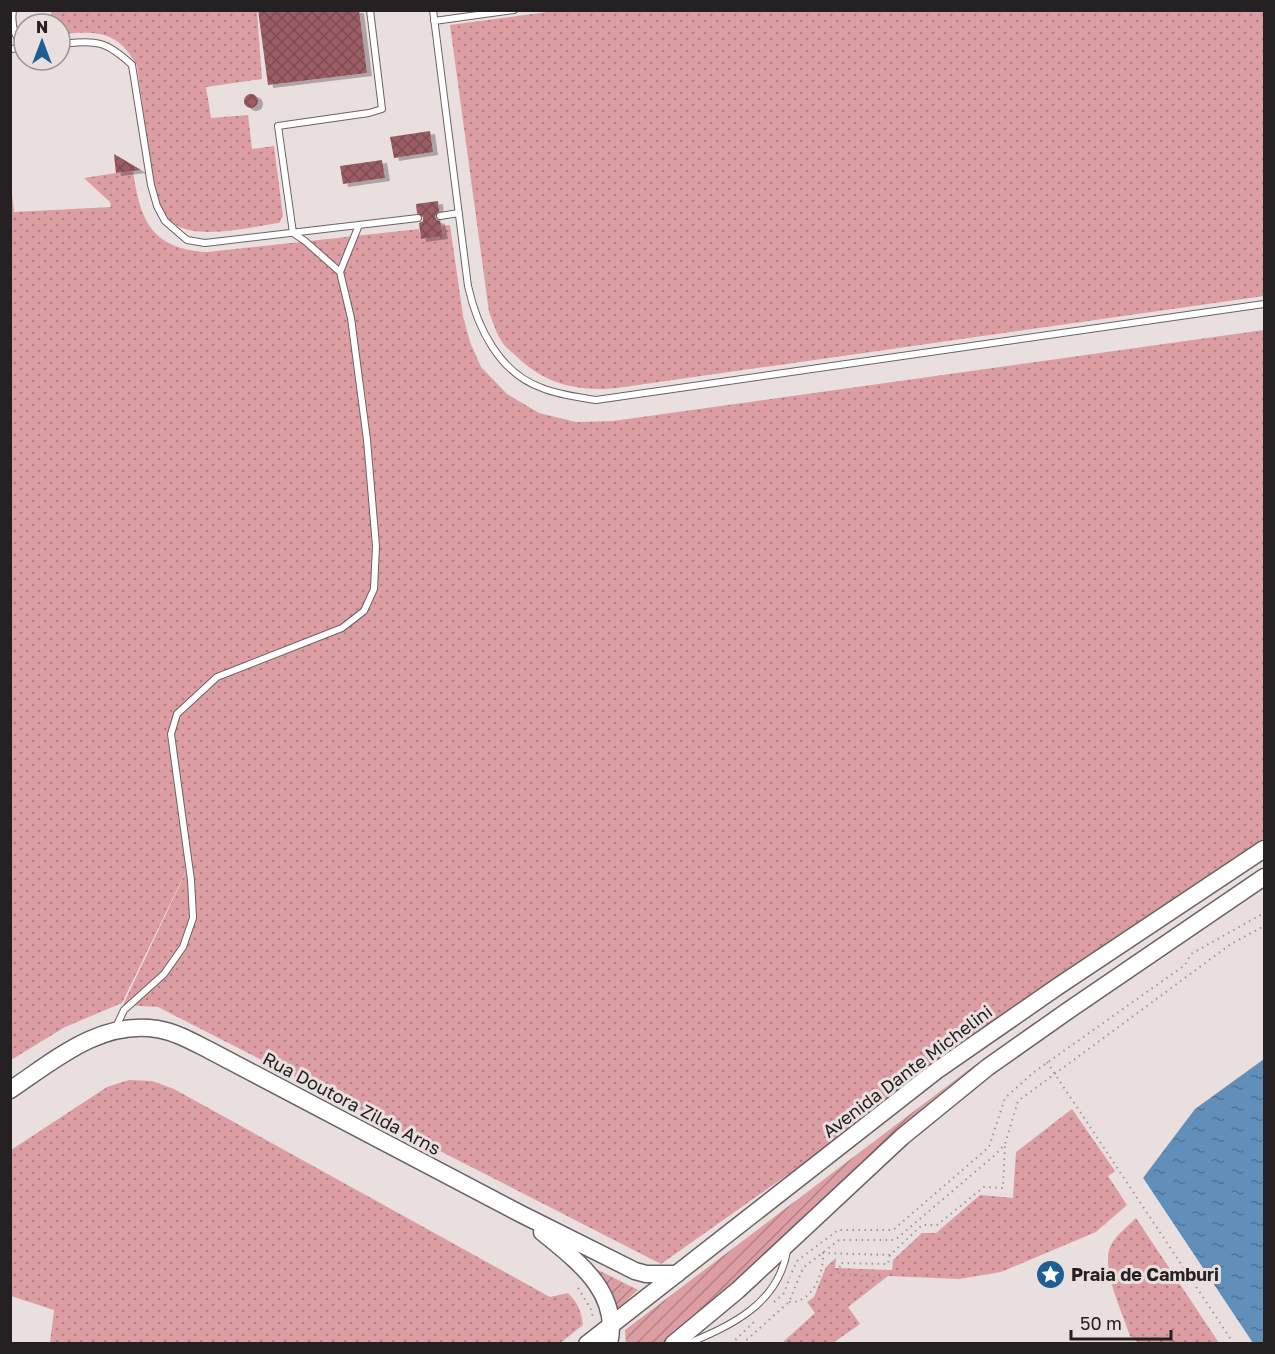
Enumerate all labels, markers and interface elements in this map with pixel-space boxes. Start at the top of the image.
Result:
north arrow [12,12,72,72]
text: N [36,17,48,37]
street label: Avenida Dante Michelini [818,1000,996,1142]
street label: Rua Doutora Zilda Arns [259,1047,445,1159]
place icon: Praia de Camburi [1034,1258,1066,1290]
place label: Praia de Camburi [1071,1263,1219,1285]
scale bar [1071,1303,1172,1341]
text: 50 m [1080,1312,1122,1334]

